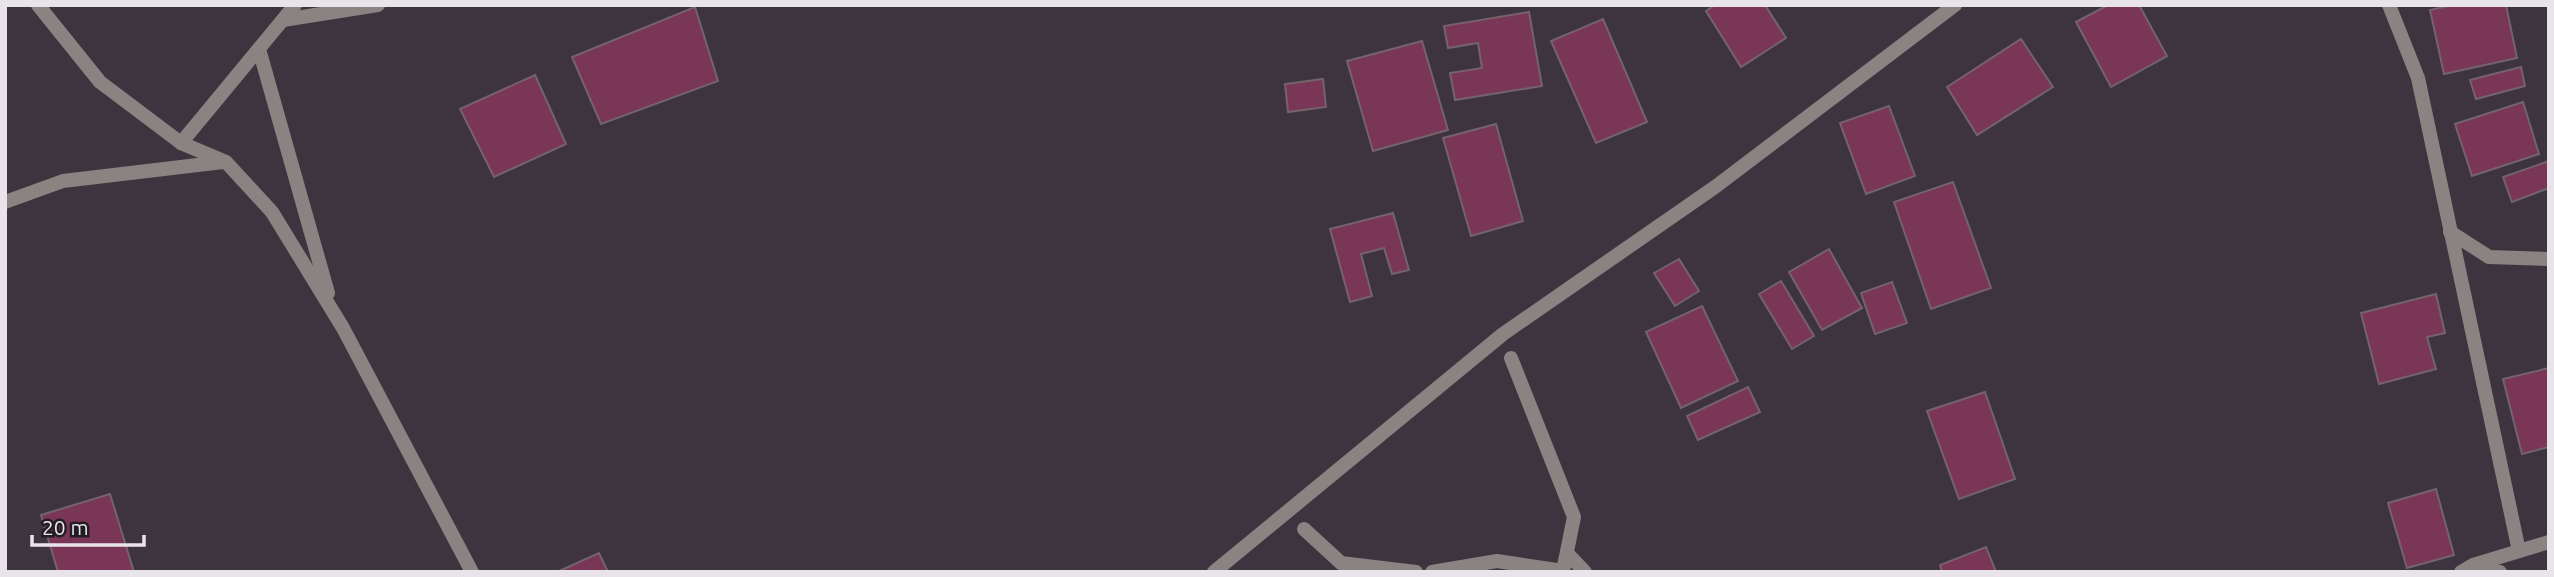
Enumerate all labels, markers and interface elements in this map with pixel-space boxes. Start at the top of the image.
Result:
scale bar [32,504,144,548]
text: 20 m [42,515,89,539]

